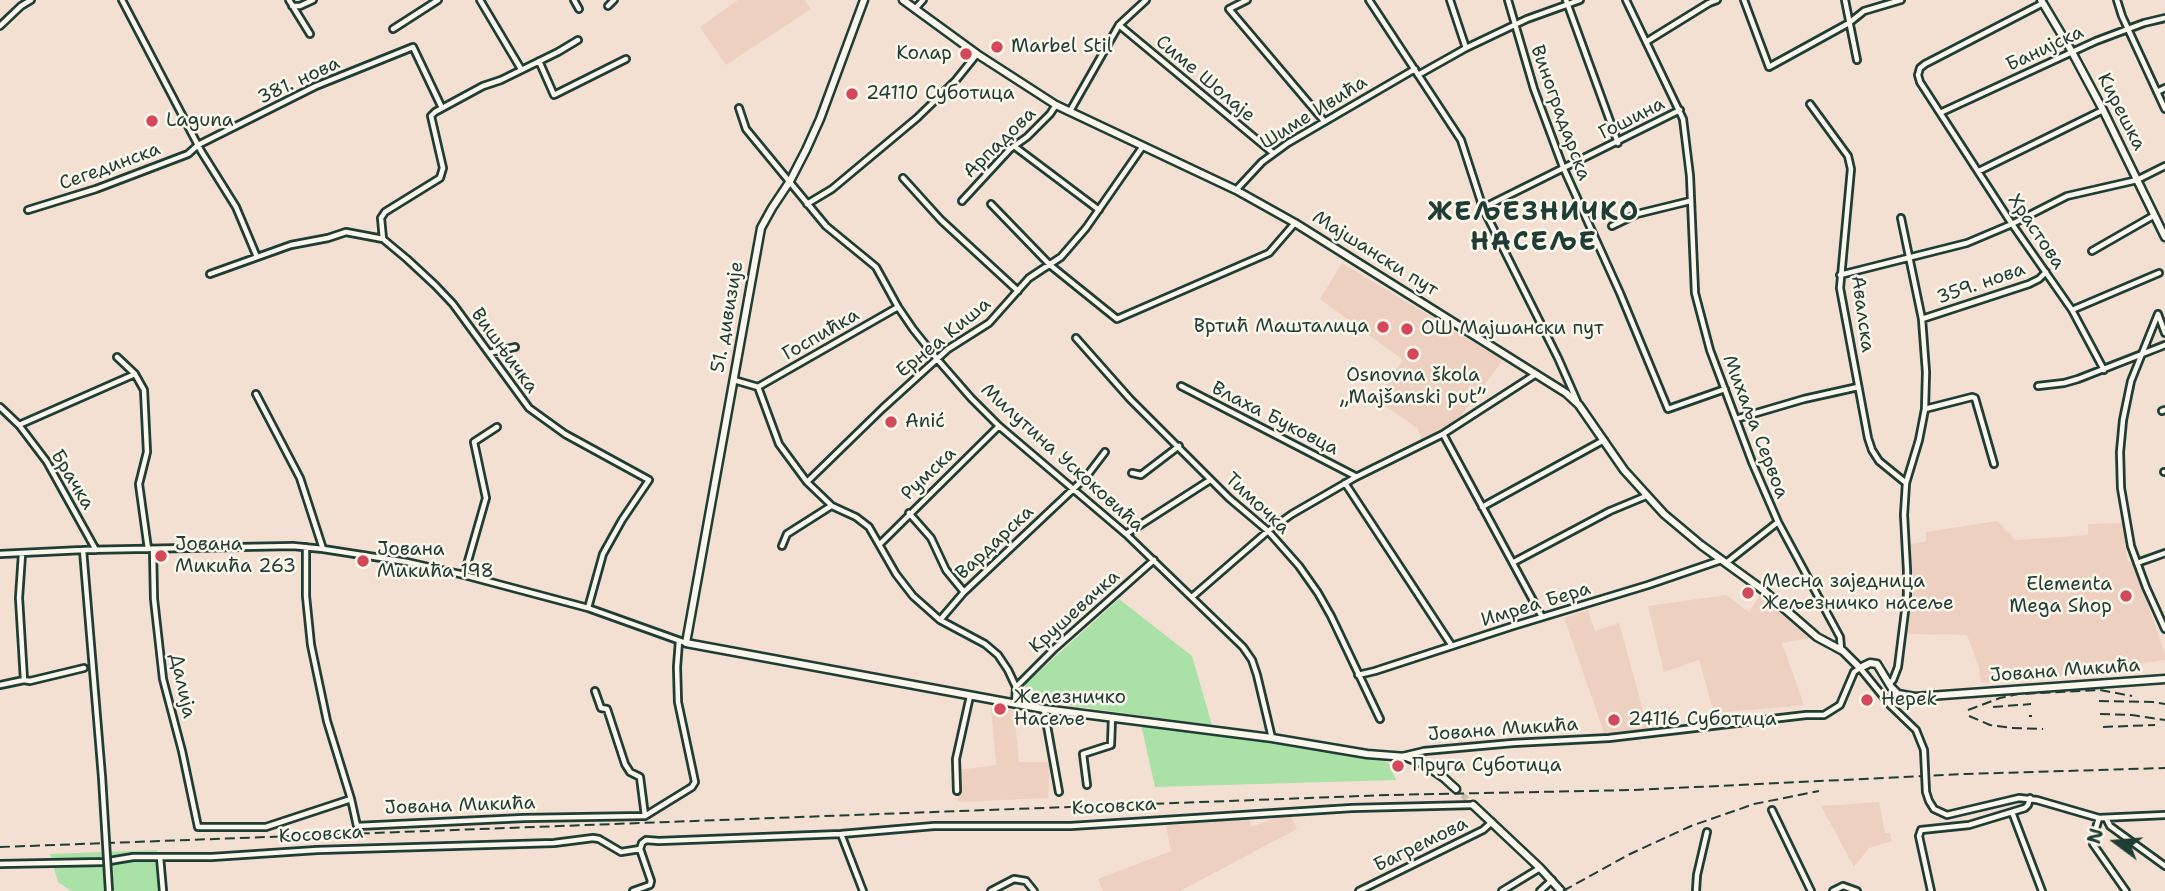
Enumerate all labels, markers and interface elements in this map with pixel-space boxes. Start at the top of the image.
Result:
street label: Банијска [2002,21,2088,77]
street label: Симе Шолаје [1151,31,1259,127]
place label: Marbel Stil [1011,36,1112,58]
marker: Marbel Stil [989,39,1005,55]
street label: Виноградарска [1525,42,1595,184]
place label: Колар [896,43,952,65]
marker: Колар [958,46,974,62]
street label: 381. нова [254,52,344,110]
street label: Кирешка [2092,70,2150,154]
street label: Шиме Ивића [1256,71,1372,155]
place label: 24110 Суботица [866,83,1015,105]
marker: 24110 Суботица [844,86,860,102]
street label: Гошина [1595,93,1669,145]
street label: Арпадова [959,103,1041,183]
place label: Laguna [166,110,234,132]
marker: Laguna [144,113,160,129]
street label: Сегединска [56,138,164,196]
street label: Храстова [2003,190,2069,274]
district label: ЖЕЉЕЗНИЧКО НАСЕЉЕ [1429,197,1639,258]
street label: Мајшански пут [1308,206,1442,302]
street label: 359. нова [1934,258,2028,310]
street label: 51. дивизије [707,260,749,374]
street label: Авалска [1845,274,1879,354]
street label: Ернеа Киша [892,293,996,383]
street label: Вишњичка [465,304,543,398]
street label: Госпићка [779,304,863,366]
place label: Вртић Машталица [1194,316,1369,338]
place label: ОШ Мајшански пут [1421,318,1604,340]
marker: Вртић Машталица [1375,319,1391,335]
marker: ОШ Мајшански пут [1399,321,1415,337]
marker: Osnovna škola „Majšanski put” [1405,346,1421,362]
street label: Михаља Сервоа [1717,352,1793,502]
place label: Osnovna škola „Majšanski put” [1340,365,1486,409]
street label: Влаха Буковца [1208,377,1342,461]
street label: Милутина Ускоковића [976,379,1148,537]
place label: Anić [905,411,945,433]
marker: Anić [883,414,899,430]
street label: Румска [897,442,961,506]
street label: Брачка [45,446,99,514]
street label: Тимочка [1220,468,1294,540]
street label: Вардарска [951,501,1039,585]
place label: Јована Микића 263 [175,534,296,578]
place label: Јована Микића 198 [377,539,494,583]
marker: Јована Микића 263 [153,548,169,564]
marker: Јована Микића 198 [355,553,371,569]
street label: Крушевачка [1025,565,1125,659]
place label: Месна заједница Жељезничко насеље [1762,571,1954,615]
place label: Elementa Mega Shop [2009,574,2112,618]
street label: Имреа Бера [1478,578,1594,632]
marker: Месна заједница Жељезничко насеље [1740,585,1756,601]
marker: Elementa Mega Shop [2118,588,2134,604]
street label: Далија [164,652,200,720]
street label: Јована Микића [1989,654,2141,688]
place label: Железничко Насеље [1014,687,1126,731]
place label: Hepek [1881,689,1938,711]
marker: Hepek [1859,692,1875,708]
marker: Железничко Насеље [992,701,1008,717]
place label: 24116 Суботица [1628,709,1776,731]
marker: 24116 Суботица [1606,712,1622,728]
street label: Јована Микића [1427,713,1579,747]
place label: Пруга Суботица [1412,755,1561,777]
marker: Пруга Суботица [1390,758,1406,774]
street label: Јована Микића [384,792,536,820]
street label: Косовска [1071,793,1157,821]
north arrow [2081,807,2151,877]
street label: Багремова [1370,812,1472,878]
street label: Косовска [278,821,364,849]
text: N [2081,825,2109,847]

